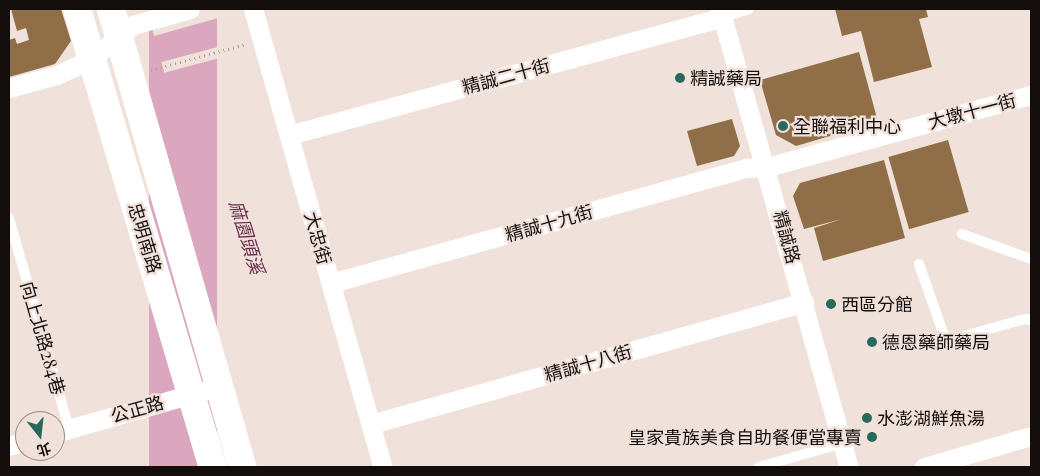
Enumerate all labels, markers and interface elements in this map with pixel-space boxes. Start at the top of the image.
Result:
street label: 精誠二十街 [460,54,552,98]
place label: 精誠藥局 [690,67,762,89]
marker: 精誠藥局 [674,72,686,84]
street label: 大墩十一街 [926,89,1018,133]
place label: 全聯福利中心 [793,115,901,137]
marker: 全聯福利中心 [777,120,789,132]
water label: 麻園頭溪 [225,197,269,277]
street label: 忠明南路 [124,200,166,276]
street label: 精誠十九街 [503,200,595,246]
street label: 精誠路 [770,208,804,266]
street label: 大忠街 [300,209,336,267]
street label: 向上北路284巷 [17,279,69,397]
place label: 西區分館 [841,293,913,315]
marker: 西區分館 [825,298,837,310]
place label: 德恩藥師藥局 [882,331,990,353]
marker: 德恩藥師藥局 [866,336,878,348]
street label: 精誠十八街 [542,340,634,386]
street label: 公正路 [108,391,166,427]
place label: 水澎湖鮮魚湯 [877,407,985,429]
north arrow [15,411,65,461]
marker: 水澎湖鮮魚湯 [861,412,873,424]
place label: 皇家貴族美食自助餐便當專賣 [628,426,862,448]
marker: 皇家貴族美食自助餐便當專賣 [866,431,878,443]
text: 北 [35,439,53,461]

